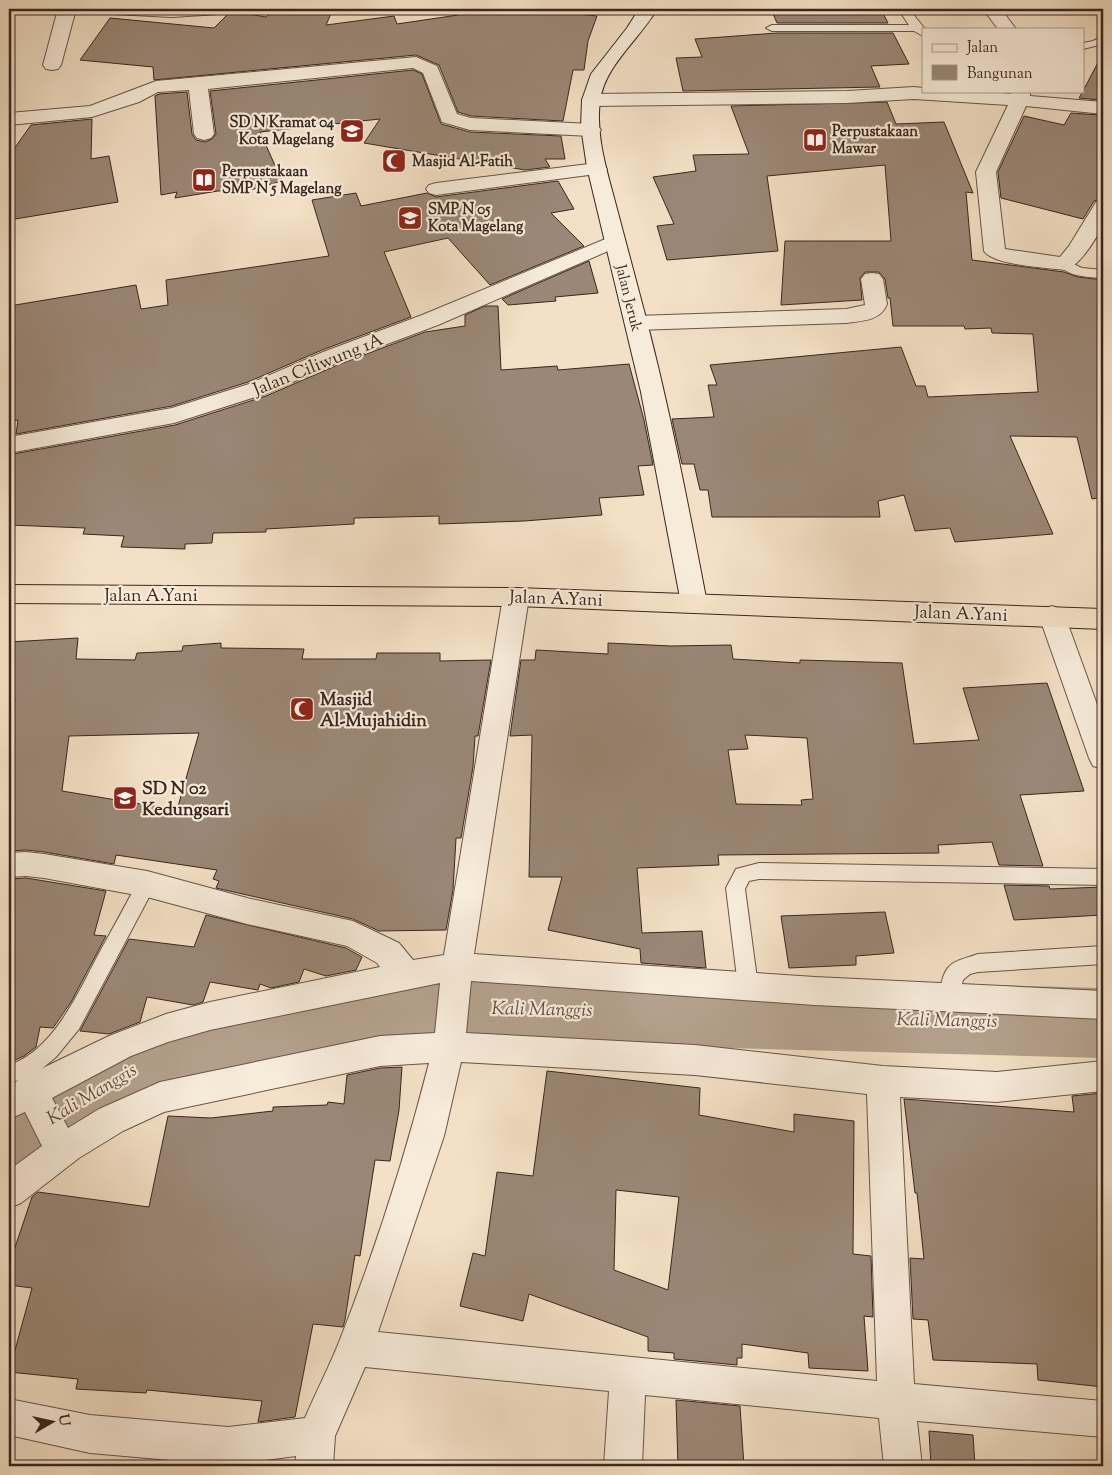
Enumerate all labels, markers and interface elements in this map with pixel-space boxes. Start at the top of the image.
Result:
legend [922,28,1084,92]
text: Jalan [966,38,998,59]
text: Bangunan [967,64,1033,85]
place label: SD N Kramat 04 Kota Magelang [229,113,335,151]
school or university icon: SD N Kramat 04 Kota Magelang [339,118,365,144]
place label: Perpustakaan Mawar [832,122,918,160]
library icon: Perpustakaan Mawar [802,127,828,153]
mosque icon: Masjid Al-Fatih [381,148,407,174]
place label: Masjid Al-Fatih [412,152,513,173]
place label: Perpustakaan SMP N 5 Magelang [222,162,342,200]
library icon: Perpustakaan SMP N 5 Magelang [191,167,217,193]
place label: SMP N 05 Kota Magelang [428,200,524,238]
school or university icon: SMP N 05 Kota Magelang [397,205,423,231]
street label: Jalan Jeruk [609,262,646,334]
street label: Jalan Ciliwung 1A [249,328,388,404]
street label: Jalan A.Yani [103,584,198,610]
street label: Jalan A.Yani [508,585,603,615]
street label: Jalan A.Yani [913,600,1008,630]
place label: Masjid Al-Mujahidin [320,688,427,735]
mosque icon: Masjid Al-Mujahidin [289,696,315,722]
place label: SD N 02 Kedungsari [142,777,230,824]
school or university icon: SD N 02 Kedungsari [112,785,138,811]
water label: Kali Manggis [491,996,593,1025]
water label: Kali Manggis [896,1007,998,1036]
water label: Kali Manggis [42,1058,143,1133]
north arrow [28,1398,78,1448]
text: U [52,1413,74,1428]

